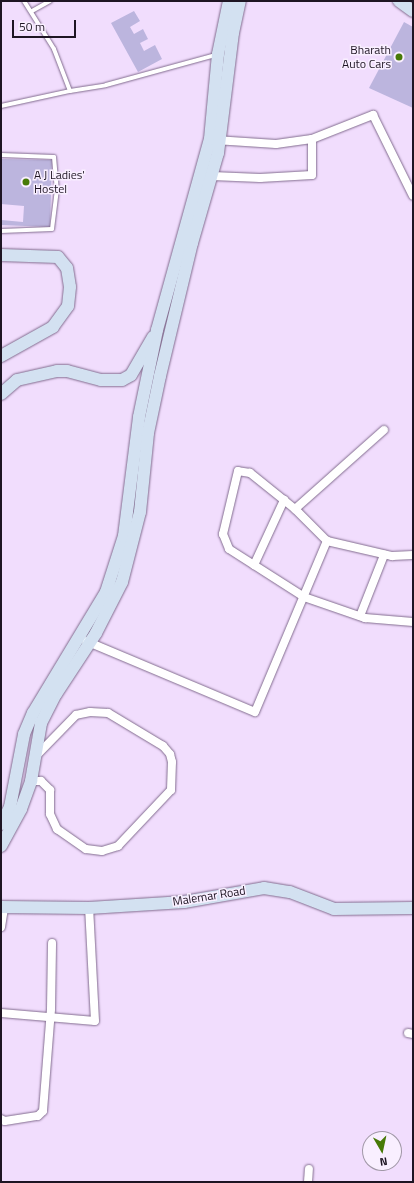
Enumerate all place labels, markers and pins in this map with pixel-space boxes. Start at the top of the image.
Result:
place label: Bharath Auto Cars [342,43,391,71]
marker: Bharath Auto Cars [394,52,404,62]
place label: A J Ladies' Hostel [34,168,85,196]
marker: A J Ladies' Hostel [21,177,31,187]

